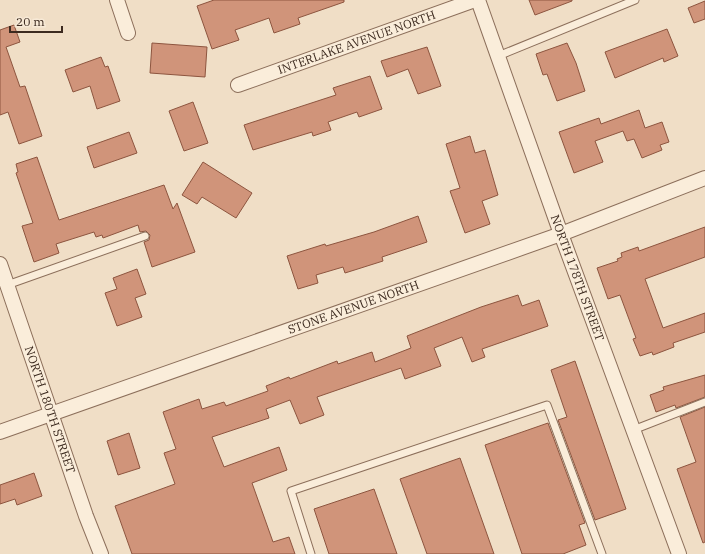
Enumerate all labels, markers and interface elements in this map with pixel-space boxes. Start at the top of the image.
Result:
street label: INTERLAKE AVENUE NORTH [276,7,437,77]
scale bar [10,8,62,34]
text: 20 m [16,14,45,29]
street label: NORTH 178TH STREET [548,212,608,343]
street label: STONE AVENUE NORTH [286,277,421,337]
street label: NORTH 180TH STREET [22,344,79,475]

